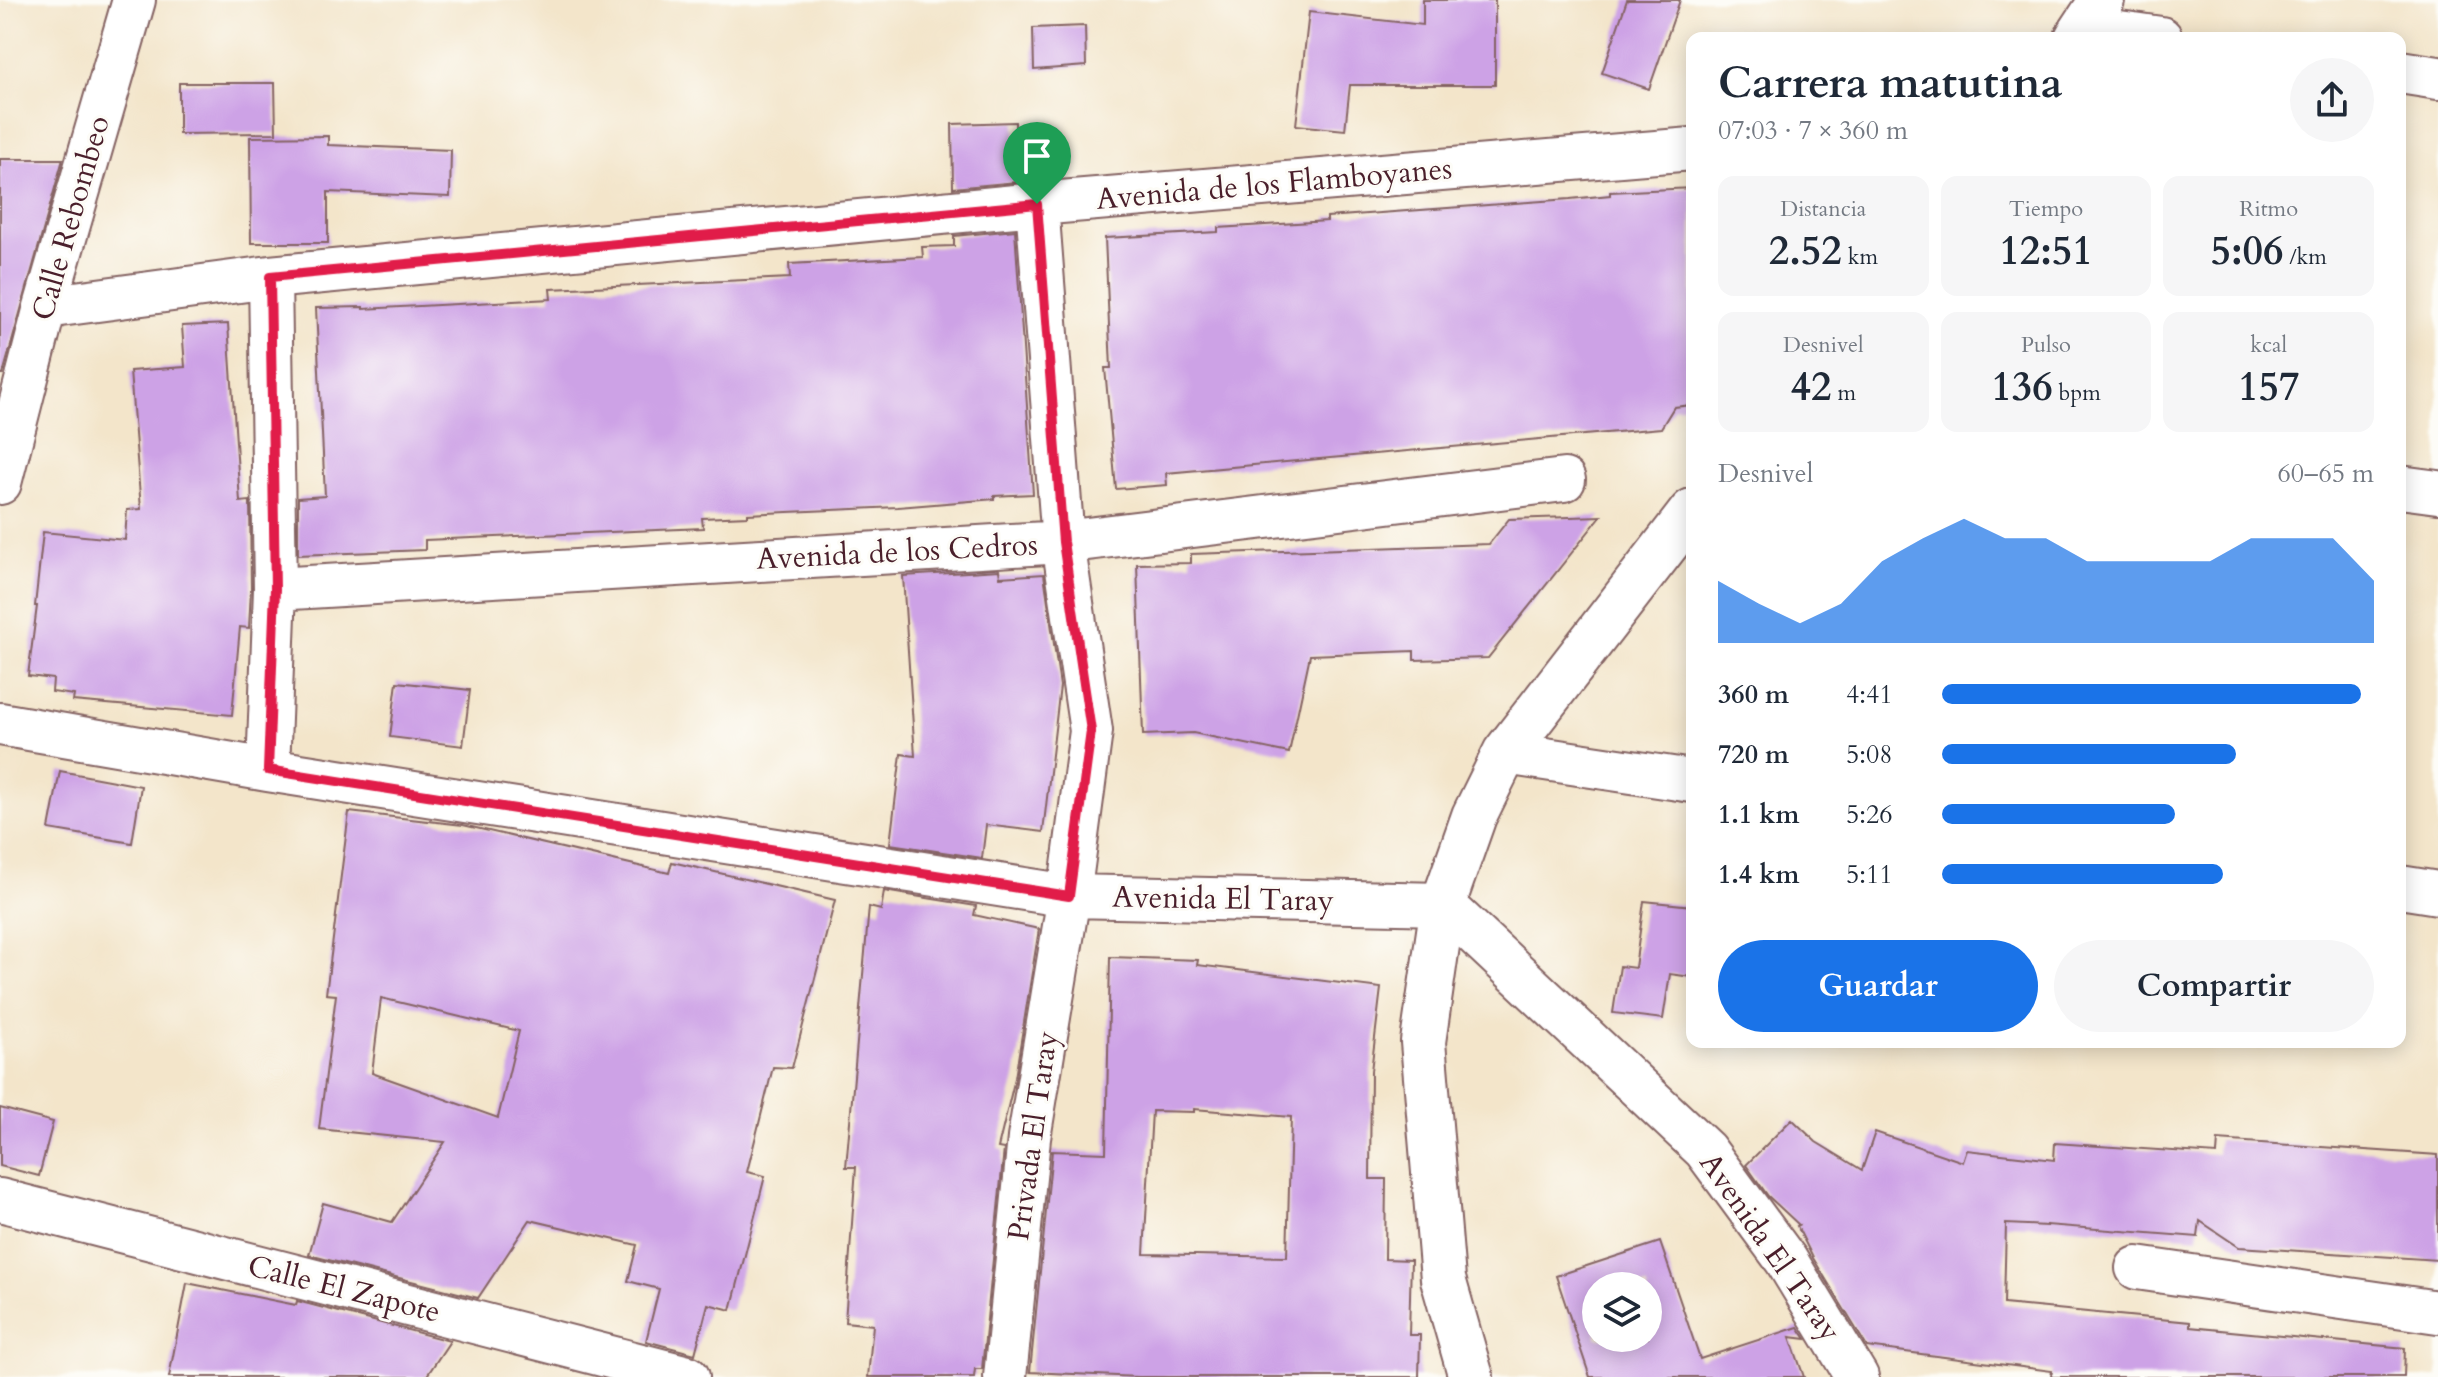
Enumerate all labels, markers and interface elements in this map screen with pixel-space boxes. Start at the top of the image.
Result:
text: Carrera matutina [1718,53,2063,113]
button: share [2290,58,2374,142]
street label: Calle Rebombeo [22,111,120,325]
text: 07:03 · 7 × 360 m [1718,113,1908,148]
pin [1003,122,1071,204]
icon: arrive [1015,134,1059,178]
street label: Avenida de los Flamboyanes [1094,148,1454,220]
text: Distancia [1780,194,1866,224]
text: Tiempo [2009,194,2083,224]
text: Ritmo [2239,194,2298,224]
text: 2.52 [1769,224,1842,279]
text: 12:51 [1999,224,2093,279]
text: 5:06 [2210,224,2283,279]
text: km [1842,242,1878,272]
text: /km [2283,242,2327,272]
text: Desnivel [1783,330,1864,360]
text: Pulso [2021,330,2071,360]
text: kcal [2250,330,2287,360]
text: 42 [1791,360,1832,415]
text: 136 [1991,360,2053,415]
text: 157 [2238,360,2299,415]
text: m [1832,378,1856,408]
text: bpm [2053,378,2101,408]
text: Desnivel [1718,456,1813,491]
text: 60–65 m [2277,456,2374,491]
street label: Avenida de los Cedros [755,524,1039,580]
text: 360 m [1718,677,1789,712]
text: 4:41 [1846,677,1893,712]
text: 720 m [1718,737,1789,772]
text: 5:08 [1846,737,1893,772]
text: 1.1 km [1718,797,1799,832]
text: 5:26 [1846,797,1893,832]
text: 1.4 km [1718,857,1799,892]
text: 5:11 [1846,857,1893,892]
street label: Avenida El Taray [1112,877,1334,921]
button: Guardar [1718,940,2038,1032]
button: Compartir [2054,940,2374,1032]
street label: Privada El Taray [998,1028,1068,1243]
street label: Avenida El Taray [1690,1145,1850,1350]
street label: Calle El Zapote [244,1245,444,1333]
map controls [1582,1272,1662,1352]
button: layers [1582,1272,1662,1352]

